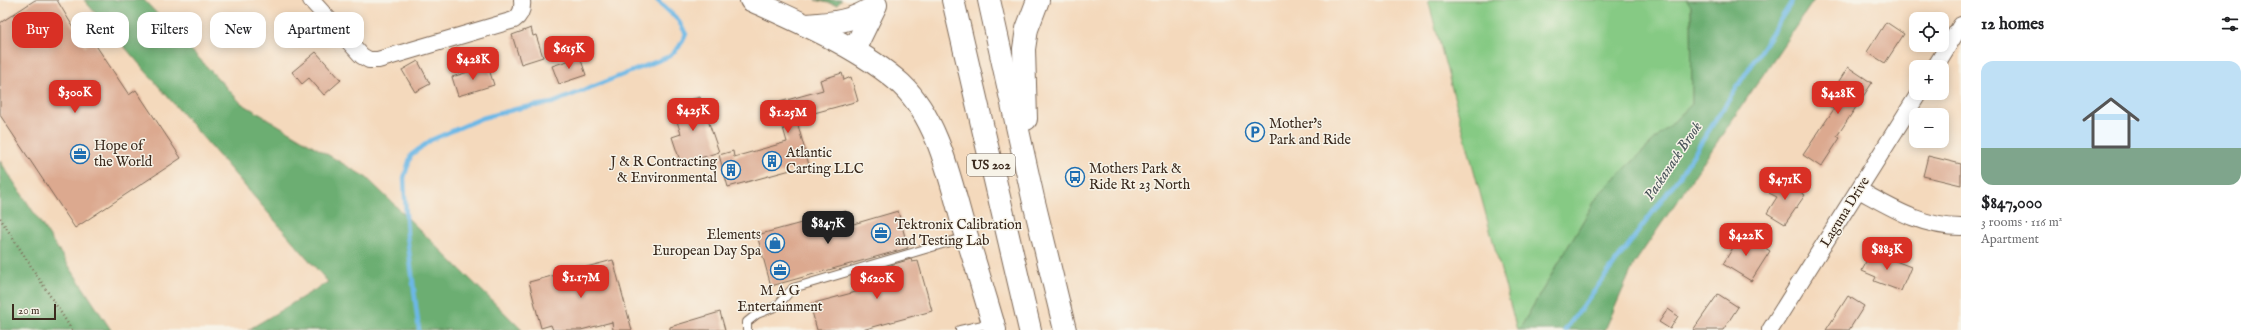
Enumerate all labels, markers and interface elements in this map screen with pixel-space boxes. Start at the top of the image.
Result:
chip: Buy [12,12,63,48]
chip: Rent [71,12,129,48]
chip: Filters [137,12,202,48]
chip: New [210,12,266,48]
chip: Apartment [274,12,364,48]
map controls [1909,12,1949,148]
button: locate [1909,12,1949,52]
icon: filters [2219,13,2241,35]
text: 12 homes [1981,14,2044,35]
pin: $615K [541,36,597,70]
text: $615K [553,40,585,57]
pin: $428K [445,47,501,81]
text: $428K [456,51,490,68]
button: + [1909,60,1949,100]
pin: $300K [47,80,103,114]
pin: $428K [1810,81,1866,115]
text: $300K [58,84,92,101]
text: $428K [1821,85,1855,102]
icon: home [2075,87,2147,159]
pin: $425K [665,98,721,132]
pin: $1.25M [755,100,821,134]
text: $425K [676,102,710,119]
text: $1.25M [769,104,807,121]
button: − [1909,108,1949,148]
place label: Mother's Park and Ride [1269,115,1351,149]
water label: Packanack Brook [1640,118,1706,204]
parking icon: Mother's Park and Ride [1244,121,1266,143]
place label: Hope of the World [94,137,153,171]
office icon: Hope of the World [69,143,91,165]
place label: Atlantic Carting LLC [785,144,864,178]
building icon: Atlantic Carting LLC [761,150,783,172]
place label: J & R Contracting & Environmental [608,153,717,187]
road number: US 202 [967,154,1015,176]
building icon: J & R Contracting & Environmental [720,159,742,181]
place label: Mothers Park & Ride Rt 23 North [1089,160,1191,194]
bus stop icon: Mothers Park & Ride Rt 23 North [1064,166,1086,188]
pin: $471K [1757,167,1813,201]
text: $471K [1768,171,1802,188]
street label: Laguna Drive [1816,173,1874,251]
text: $847,000 [1981,193,2042,214]
pin: $847K [800,211,856,245]
text: 3 rooms · 116 m² [1981,214,2062,231]
text: $847K [811,215,845,232]
place label: Tektronix Calibration and Testing Lab [895,216,1023,250]
office icon: Tektronix Calibration and Testing Lab [870,222,892,244]
pin: $422K [1718,223,1774,257]
place label: Elements European Day Spa [653,226,762,260]
text: $422K [1728,227,1764,244]
text: Apartment [1981,231,2039,248]
shop icon: Elements European Day Spa [764,232,786,254]
pin: $883K [1859,237,1915,271]
text: $883K [1871,241,1903,258]
office icon: M A G Entertainment [769,259,791,281]
pin: $1.17M [548,265,614,299]
pin: $620K [849,266,905,300]
text: $1.17M [562,269,600,286]
text: $620K [860,270,894,287]
place label: M A G Entertainment [738,282,823,316]
scale bar [12,302,56,321]
text: 20 m [18,304,39,318]

